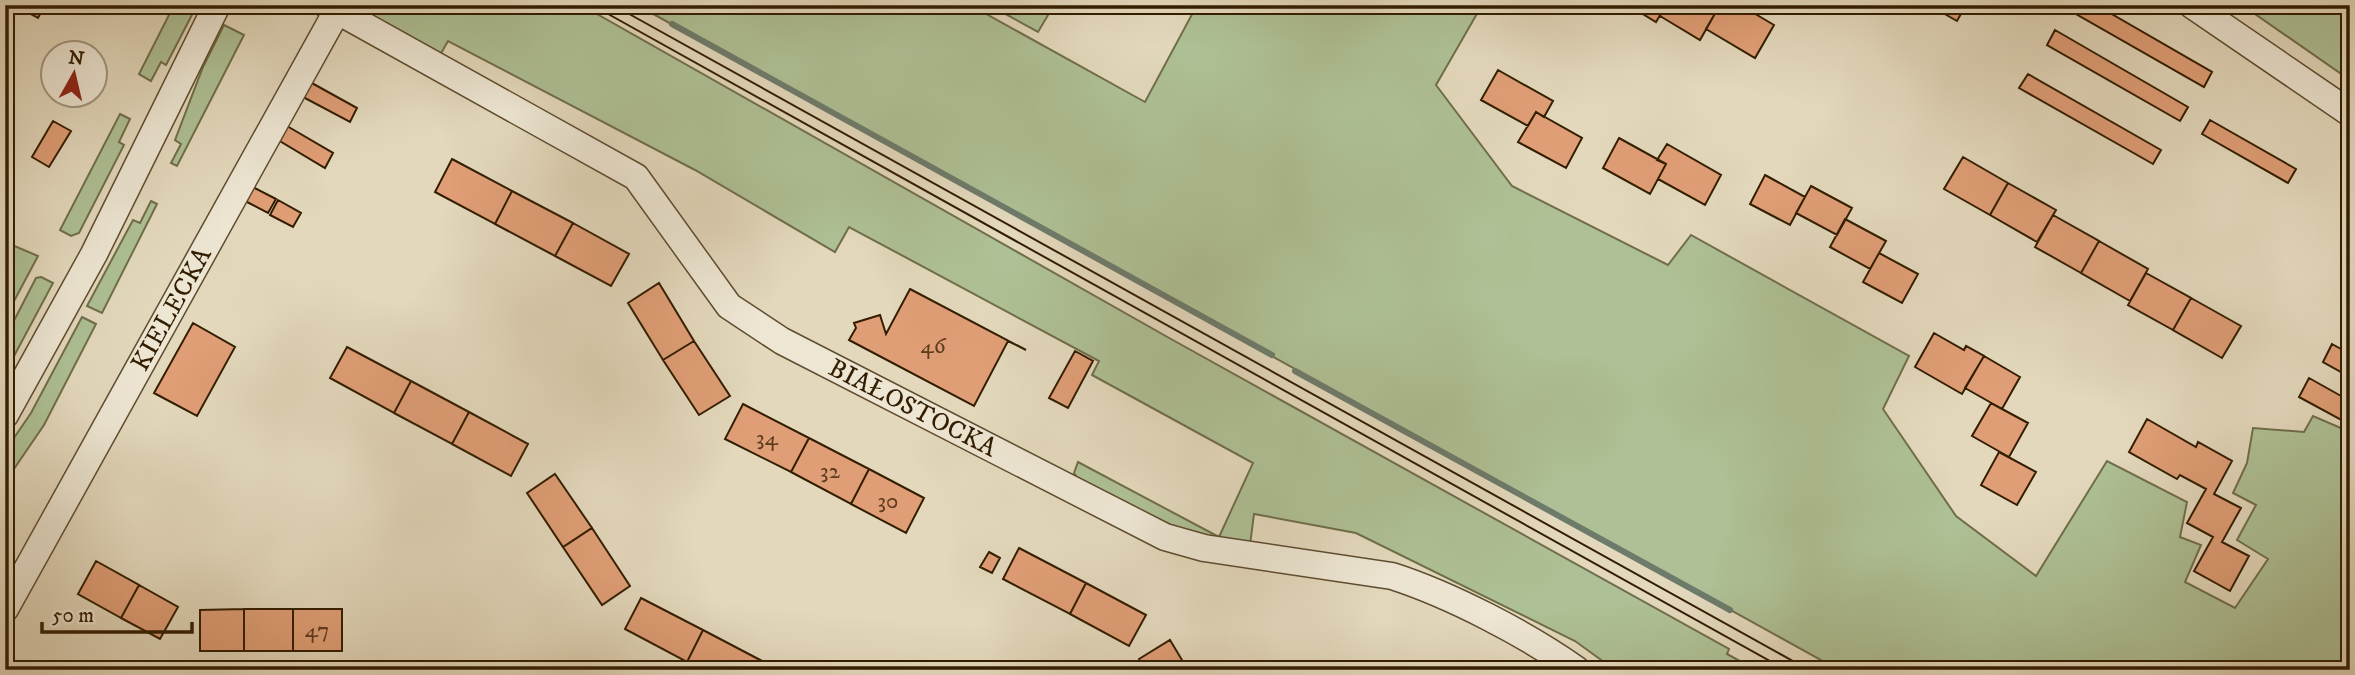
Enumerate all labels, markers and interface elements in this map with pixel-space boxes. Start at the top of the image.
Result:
north arrow [38,38,108,108]
text: N [67,46,86,71]
street label: KIELECKA [124,241,219,377]
house number: 46 [920,332,947,361]
street label: BIAŁOSTOCKA [823,351,1003,465]
house number: 34 [756,424,779,453]
house number: 32 [820,457,841,486]
house number: 30 [878,487,898,516]
scale bar [42,591,192,635]
text: 50 m [52,603,94,629]
house number: 47 [305,616,329,645]

